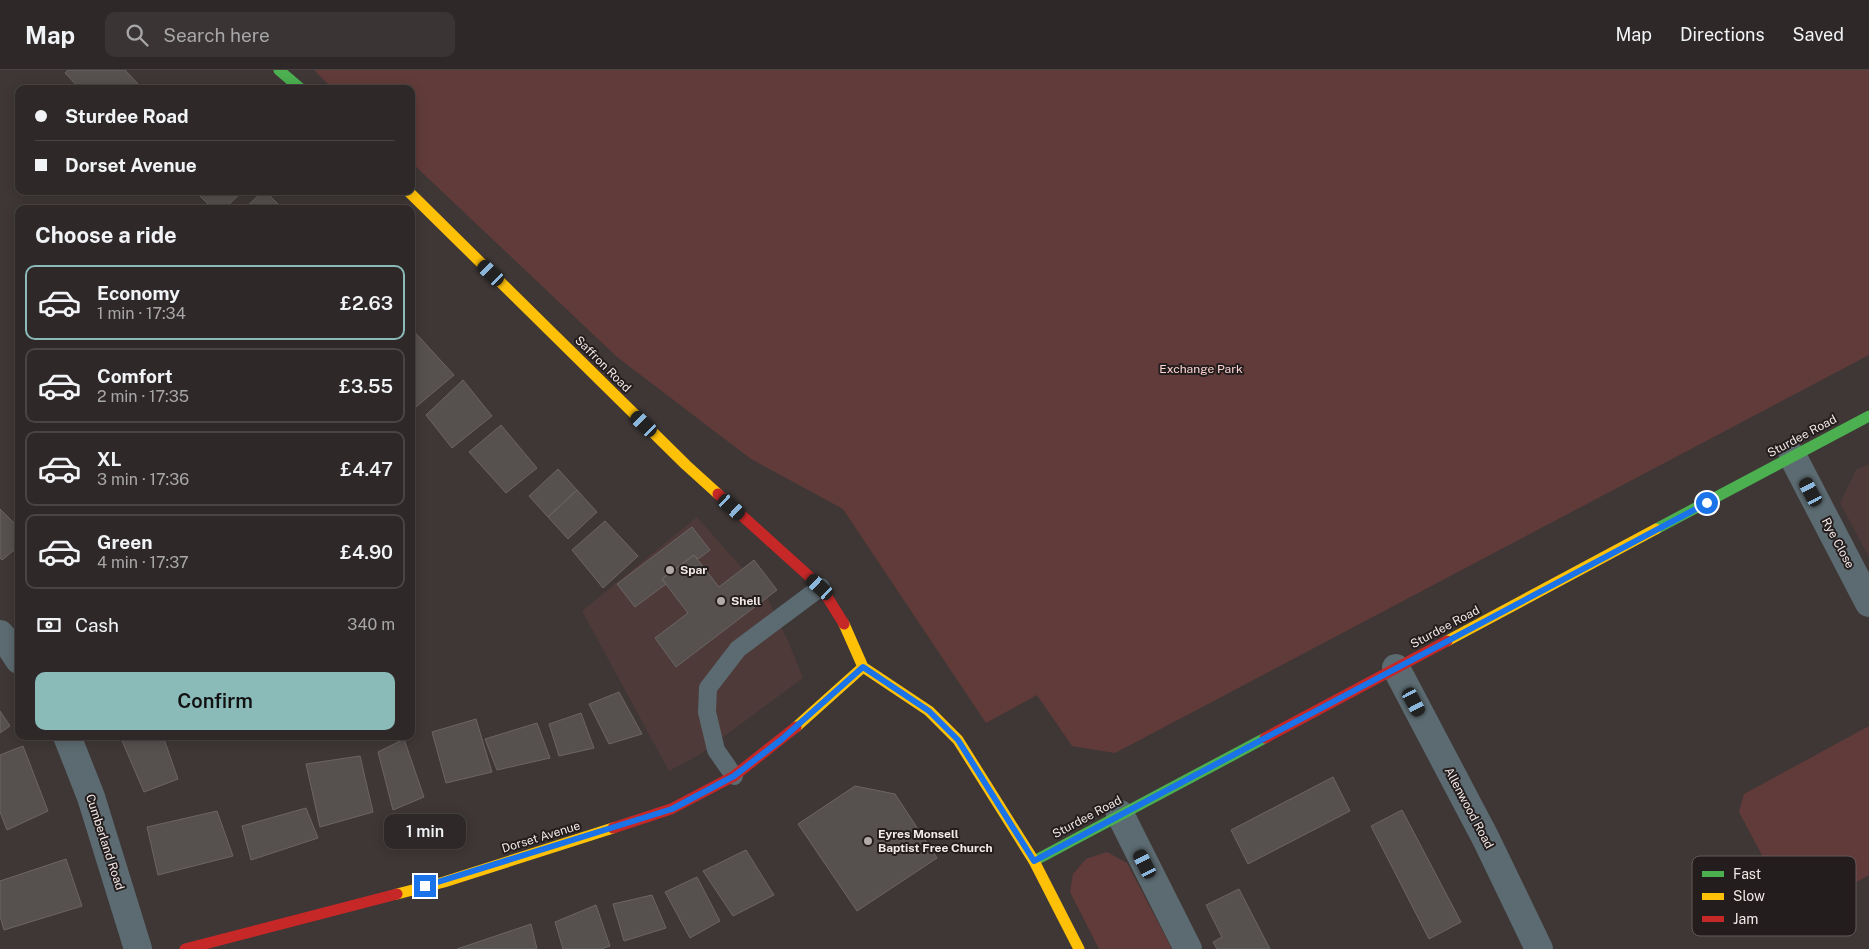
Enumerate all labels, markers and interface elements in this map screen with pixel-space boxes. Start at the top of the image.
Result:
search box [105,12,455,57]
text: Map [25,21,75,49]
icon: search [123,21,151,49]
text: Search here [163,24,270,46]
text: Map [1615,24,1652,45]
text: Directions [1680,24,1765,45]
text: Saved [1793,24,1844,45]
text: Sturdee Road [65,105,189,127]
text: Dorset Avenue [65,154,197,176]
text: Choose a ride [35,222,177,248]
car [474,257,507,289]
icon: car [37,280,82,325]
text: Economy [97,282,180,304]
text: £2.63 [340,292,393,314]
text: 1 min · 17:34 [97,304,186,323]
street label: Saffron Road [572,333,634,395]
park label: Exchange Park [1159,362,1243,376]
icon: car [37,363,82,408]
text: Comfort [97,365,173,387]
text: £3.55 [339,375,393,397]
text: 2 min · 17:35 [97,387,189,406]
car [627,408,660,440]
street label: Sturdee Road [1765,412,1839,460]
icon: car [37,446,82,491]
text: XL [97,448,122,470]
text: £4.47 [340,458,393,480]
text: 3 min · 17:36 [97,470,189,489]
car [1797,475,1824,509]
car [715,491,748,523]
route start [1696,492,1718,514]
street label: Rye Close [1819,515,1857,571]
icon: car [37,529,82,574]
text: Green [97,531,152,553]
text: £4.90 [340,541,393,563]
text: 4 min · 17:37 [97,553,189,572]
place label: Spar [680,563,707,577]
marker: Spar [664,564,676,576]
car [803,571,836,603]
place label: Shell [731,594,761,608]
marker: Shell [715,595,727,607]
street label: Sturdee Road [1408,603,1482,651]
icon: cash [35,611,63,639]
text: Cash [75,614,119,636]
text: 340 m [347,615,395,634]
button: Confirm [35,672,395,730]
car [1400,685,1427,719]
street label: Allenwood Road [1442,765,1496,851]
street label: Cumberland Road [83,792,127,892]
street label: Sturdee Road [1050,793,1124,841]
callout: 1 min [384,814,466,848]
street label: Dorset Avenue [500,818,582,856]
text: 1 min [406,822,444,841]
place label: Eyres Monsell Baptist Free Church [878,827,993,855]
marker: Eyres Monsell Baptist Free Church [862,835,874,847]
car [1131,847,1158,881]
legend [1692,856,1856,936]
text: Fast [1733,866,1761,882]
route end [414,875,436,897]
text: Slow [1733,888,1765,904]
text: Jam [1733,911,1758,927]

